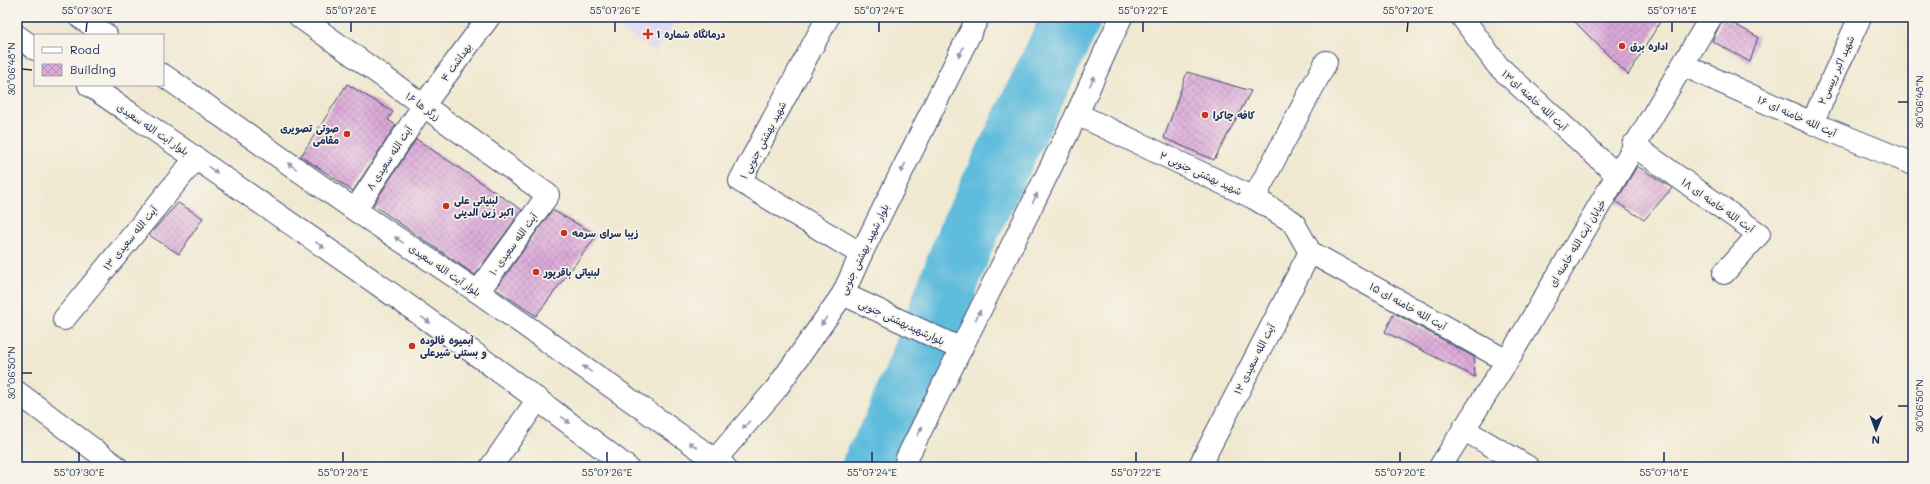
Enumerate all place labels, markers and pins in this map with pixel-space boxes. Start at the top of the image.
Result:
place label: درمانگاه شماره ۱ [657,27,725,41]
marker: درمانگاه شماره ۱ [642,28,654,40]
place label: اداره برق [1630,39,1668,53]
marker: اداره برق [1617,41,1627,51]
place label: کافه چاکرا [1213,108,1255,122]
marker: کافه چاکرا [1200,110,1210,120]
place label: صوتی تصویری مقامی [280,121,339,147]
marker: صوتی تصویری مقامی [342,129,352,139]
place label: لبنیاتی علی اکبر زین الدینی [454,193,514,219]
marker: لبنیاتی علی اکبر زین الدینی [441,201,451,211]
place label: زیبا سرای سرمه [572,226,638,240]
marker: زیبا سرای سرمه [559,228,569,238]
place label: لبنیاتی باقرپور [543,265,600,280]
marker: لبنیاتی باقرپور [531,267,541,277]
place label: آبمیوه فالوده و بستنی شیرعلی [420,333,487,359]
marker: آبمیوه فالوده و بستنی شیرعلی [407,341,417,351]

